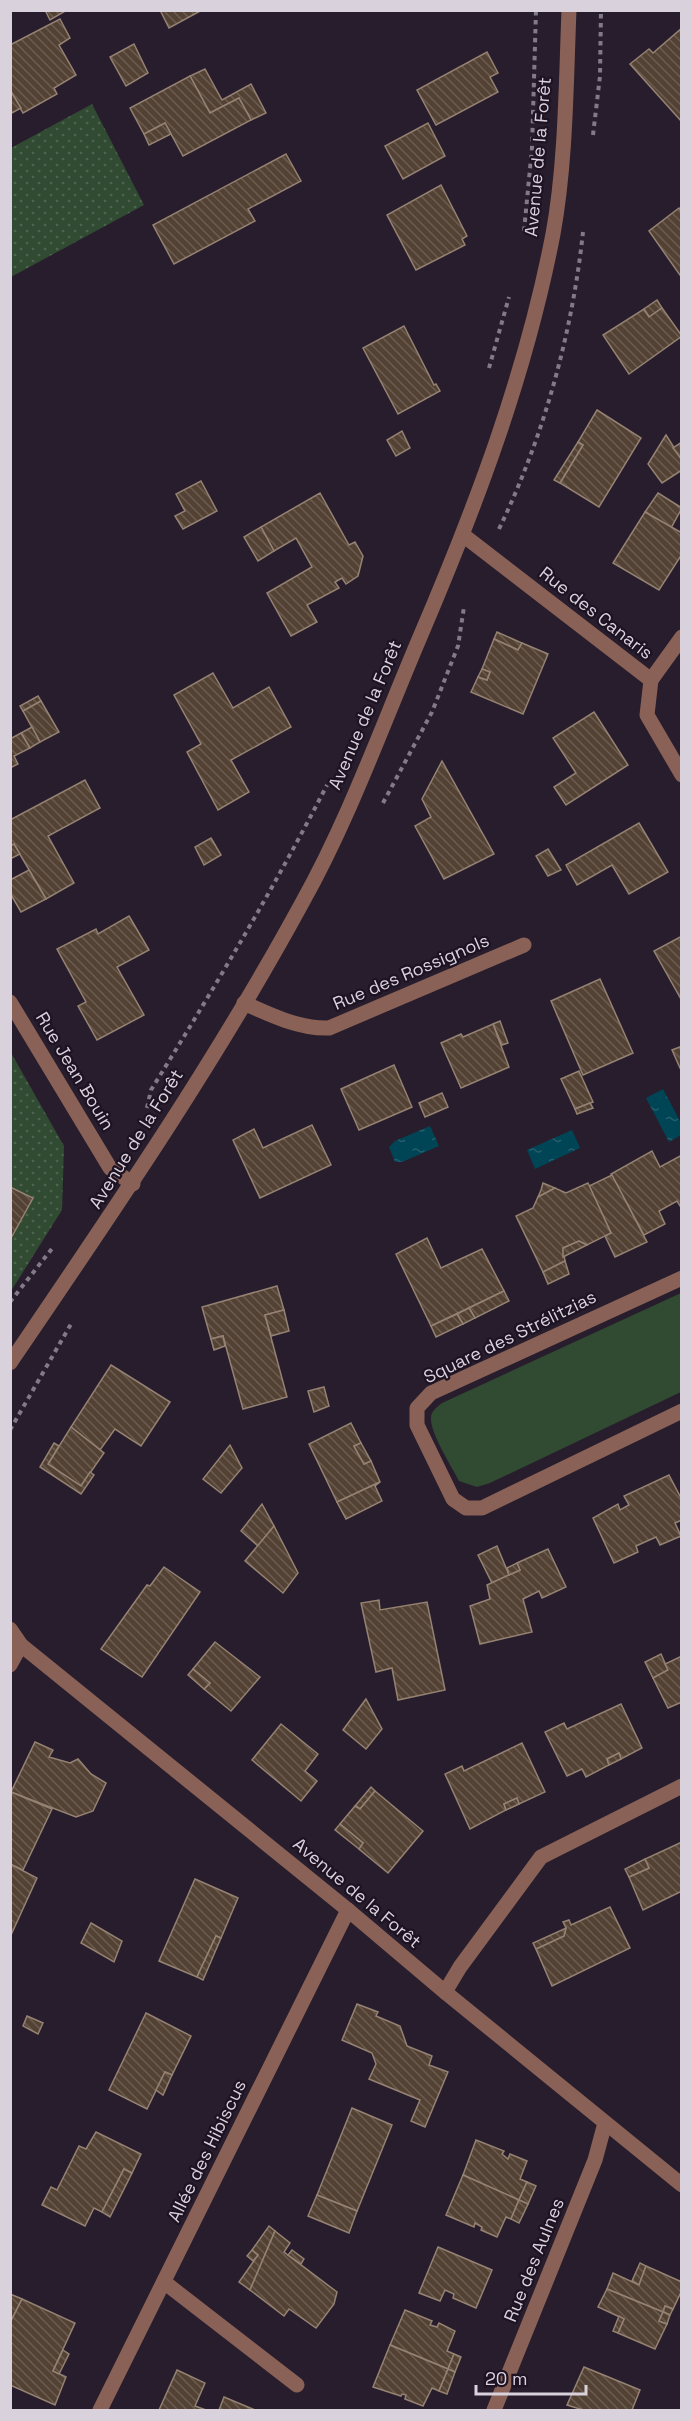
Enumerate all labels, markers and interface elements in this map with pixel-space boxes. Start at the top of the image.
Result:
street label: Avenue de la Forêt [519,76,556,238]
street label: Rue des Canaris [535,561,658,664]
street label: Avenue de la Forêt [323,637,406,793]
street label: Rue des Rossignols [329,928,492,1015]
street label: Rue Jean Bouin [31,1007,120,1134]
street label: Avenue de la Forêt [83,1065,188,1213]
street label: Square des Strélitzias [420,1285,600,1388]
street label: Avenue de la Forêt [289,1832,426,1953]
street label: Allée des Hibiscus [162,2076,251,2226]
street label: Rue des Aulnes [498,2194,569,2325]
scale bar [476,2358,586,2396]
text: 20 m [485,2367,528,2390]

